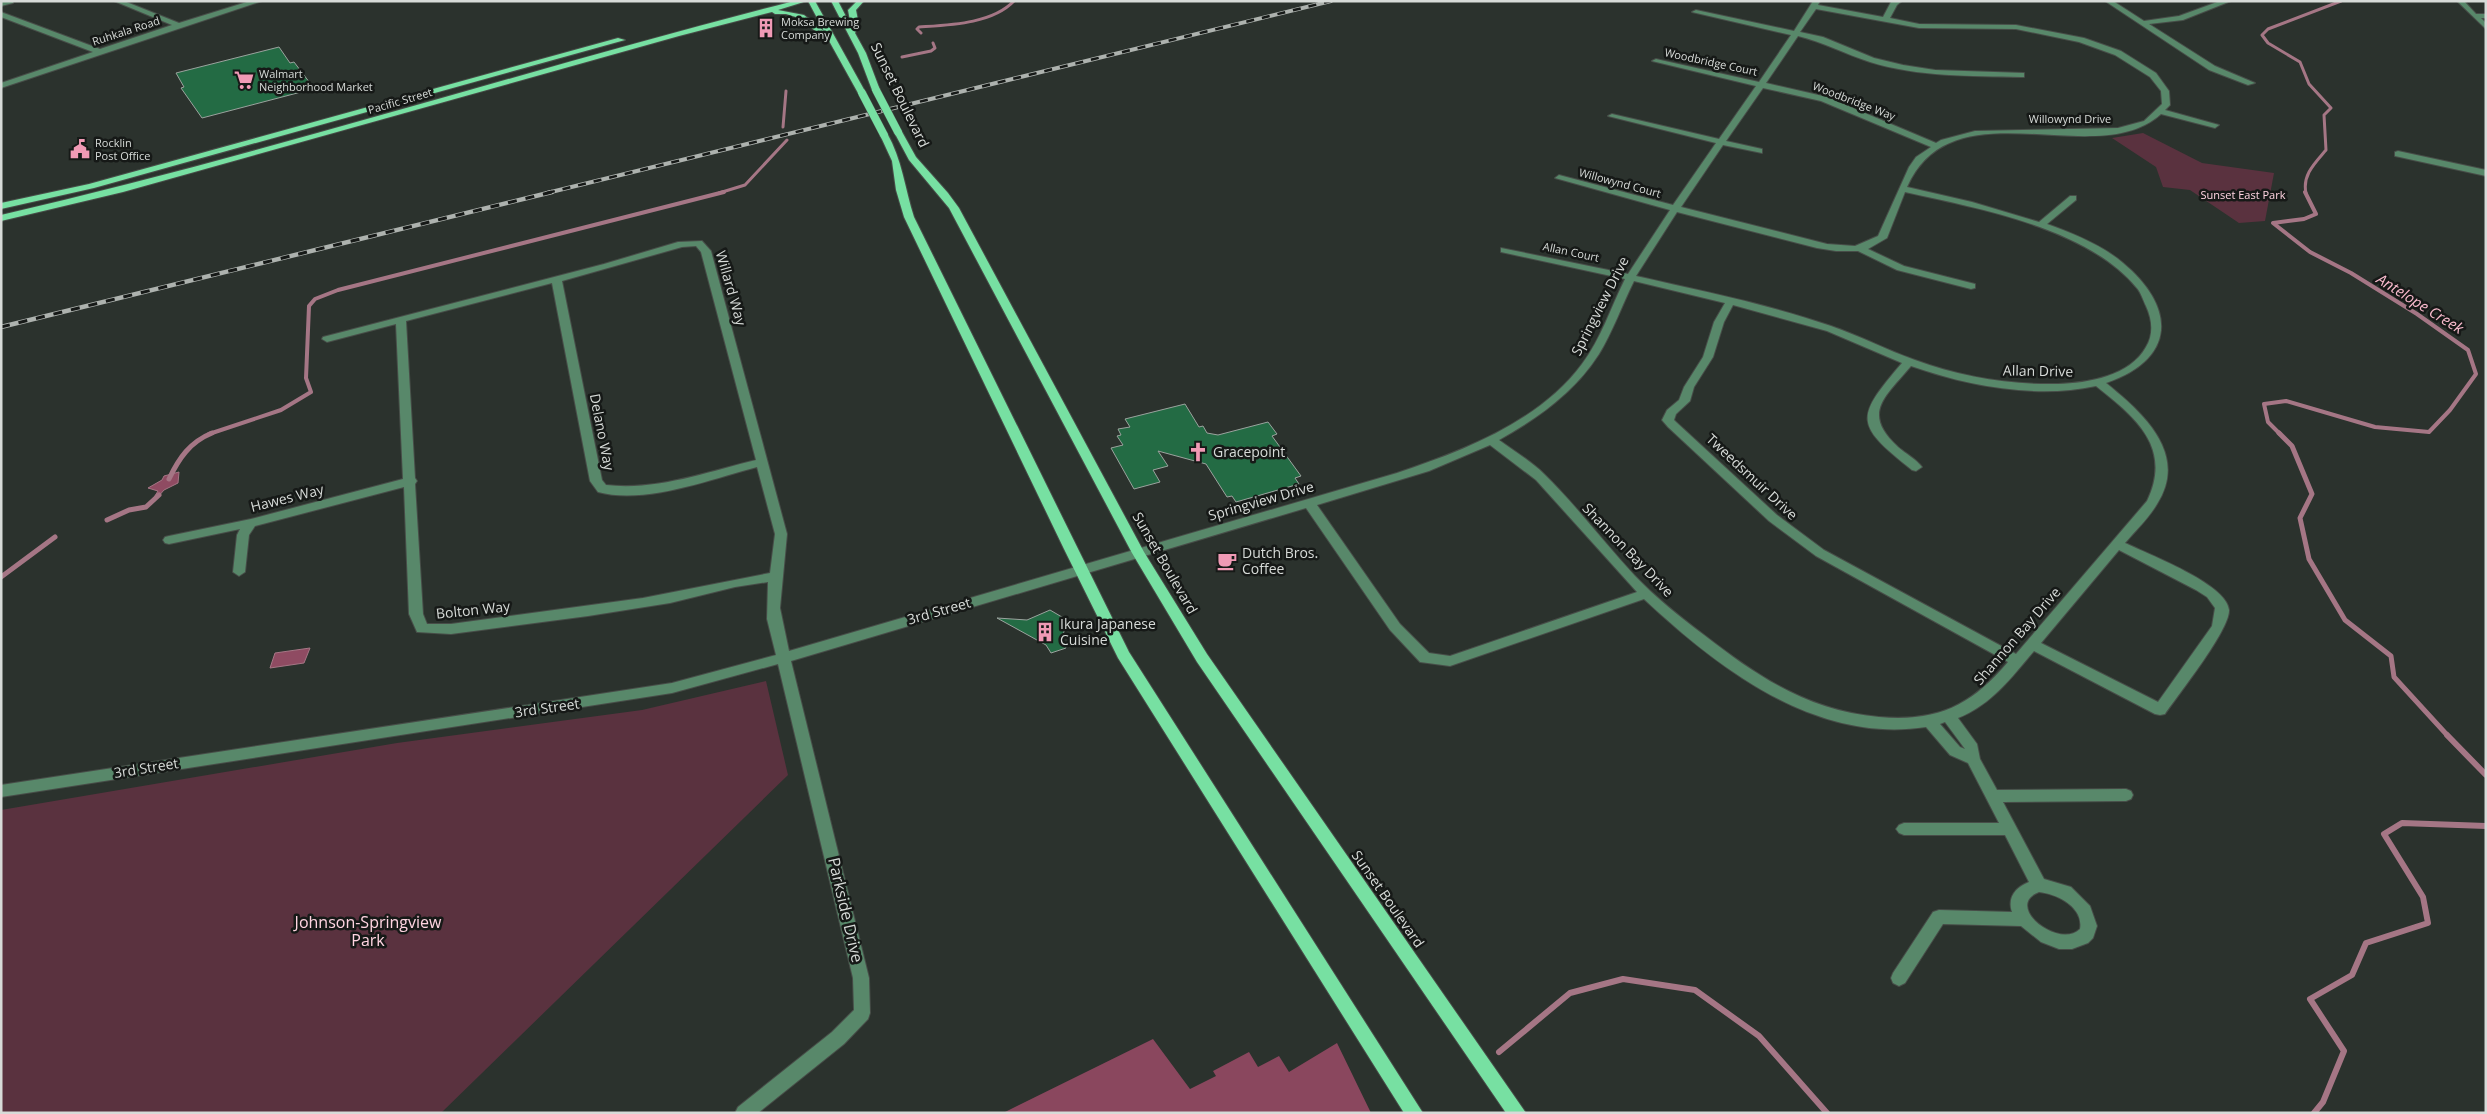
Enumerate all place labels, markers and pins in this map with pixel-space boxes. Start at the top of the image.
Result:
place label: Moksa Brewing Company [781,14,859,42]
building icon: Moksa Brewing Company [755,17,777,39]
place label: Walmart Neighborhood Market [259,66,373,94]
supermarket icon: Walmart Neighborhood Market [233,69,255,91]
place label: Rocklin Post Office [95,135,150,163]
public building icon: Rocklin Post Office [69,138,91,160]
church icon: Gracepoint [1187,441,1209,463]
place label: Gracepoint [1213,442,1285,461]
place label: Dutch Bros. Coffee [1242,543,1318,578]
cafe icon: Dutch Bros. Coffee [1216,550,1238,572]
place label: Ikura Japanese Cuisine [1060,614,1156,649]
building icon: Ikura Japanese Cuisine [1034,621,1056,643]

